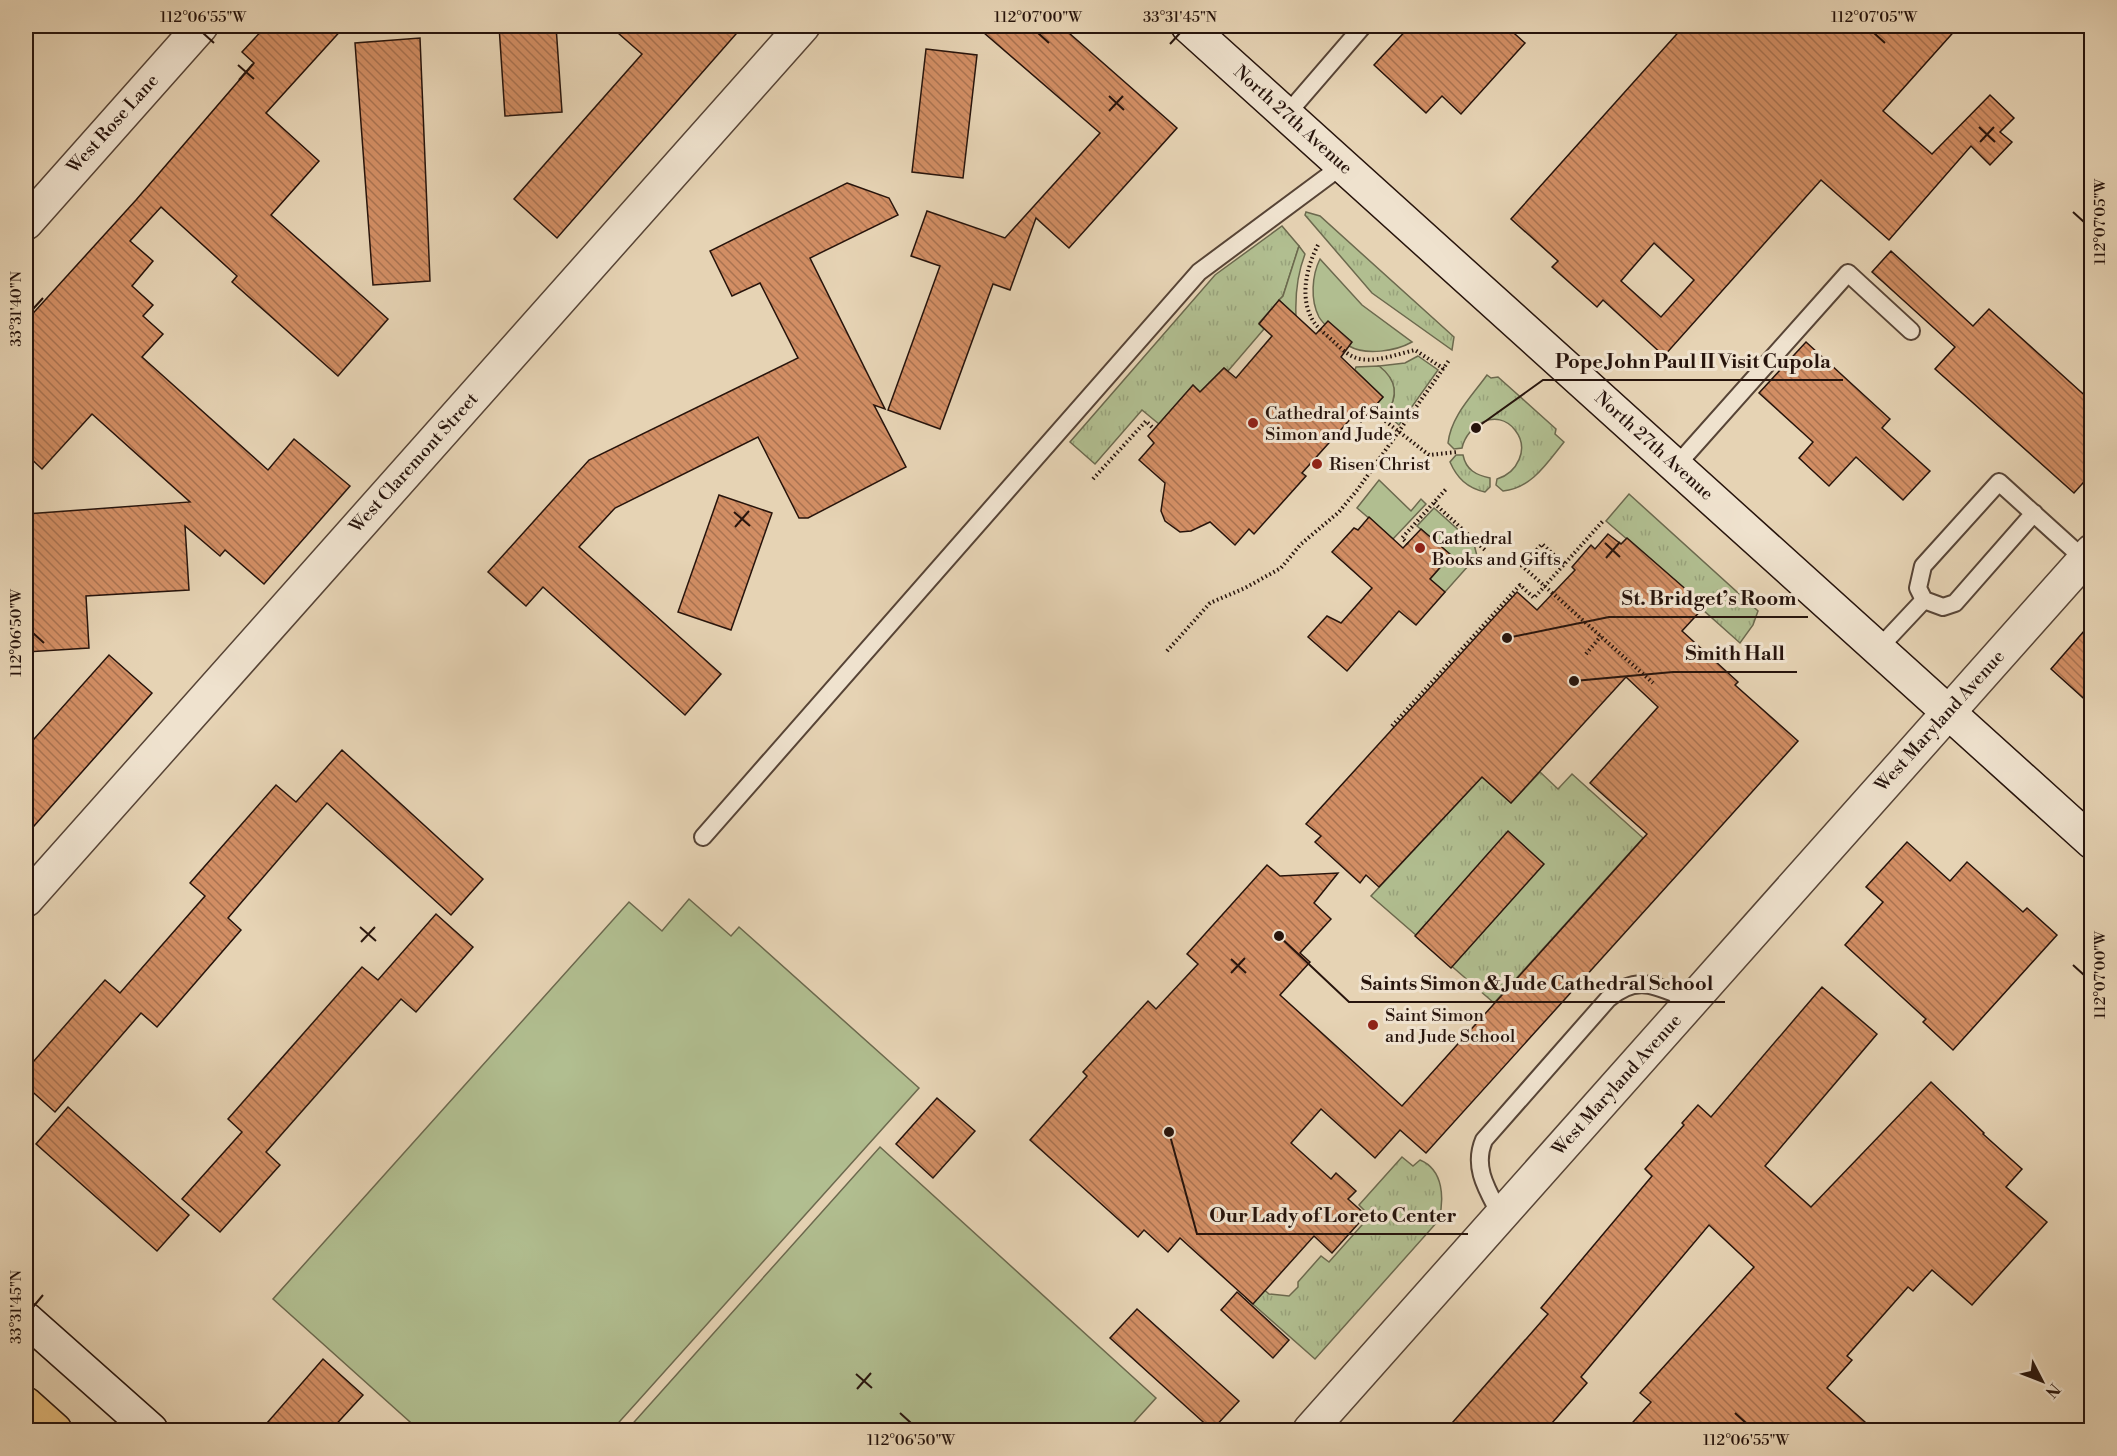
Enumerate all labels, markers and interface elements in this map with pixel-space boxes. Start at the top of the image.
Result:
text: 112°06'55"W [160,8,246,27]
text: 112°07'00"W [994,8,1082,27]
text: 33°31'45"N [1143,8,1217,27]
text: 112°07'05"W [1831,8,1917,27]
street label: North 27th Avenue [1229,61,1357,179]
street label: West Rose Lane [62,69,164,179]
text: 112°07'05"W [2091,179,2110,265]
text: 33°31'40"N [7,271,26,347]
callout: Pope John Paul II Visit Cupola [1543,342,1843,380]
text: Pope John Paul II Visit Cupola [1555,350,1831,375]
street label: West Claremont Street [344,387,484,539]
street label: North 27th Avenue [1590,387,1718,505]
place label: Cathedral of Saints Simon and Jude [1265,402,1419,446]
marker: Cathedral of Saints Simon and Jude [1246,416,1260,430]
place label: Risen Christ [1329,453,1431,476]
marker: Risen Christ [1310,457,1324,471]
place label: Cathedral Books and Gifts [1431,527,1561,571]
marker: Cathedral Books and Gifts [1413,541,1427,555]
callout: St. Bridget’s Room [1609,579,1808,617]
text: St. Bridget’s Room [1622,587,1796,612]
text: 112°06'50"W [7,589,26,677]
callout: Smith Hall [1673,634,1797,672]
text: Smith Hall [1685,642,1785,667]
street label: West Maryland Avenue [1870,645,2010,797]
text: 112°07'00"W [2091,931,2110,1019]
callout: Saints Simon & Jude Cathedral School [1349,964,1725,1002]
text: Saints Simon & Jude Cathedral School [1361,972,1714,997]
place label: Saint Simon and Jude School [1385,1004,1516,1048]
street label: West Maryland Avenue [1547,1009,1687,1161]
marker: Saint Simon and Jude School [1366,1018,1380,1032]
callout: Our Lady of Loreto Center [1197,1196,1468,1234]
text: Our Lady of Loreto Center [1209,1204,1457,1229]
text: 33°31'45"N [7,1270,26,1344]
north arrow [2012,1351,2072,1411]
text: N [2041,1379,2064,1402]
text: 112°06'50"W [867,1431,955,1450]
text: 112°06'55"W [1703,1431,1789,1450]

